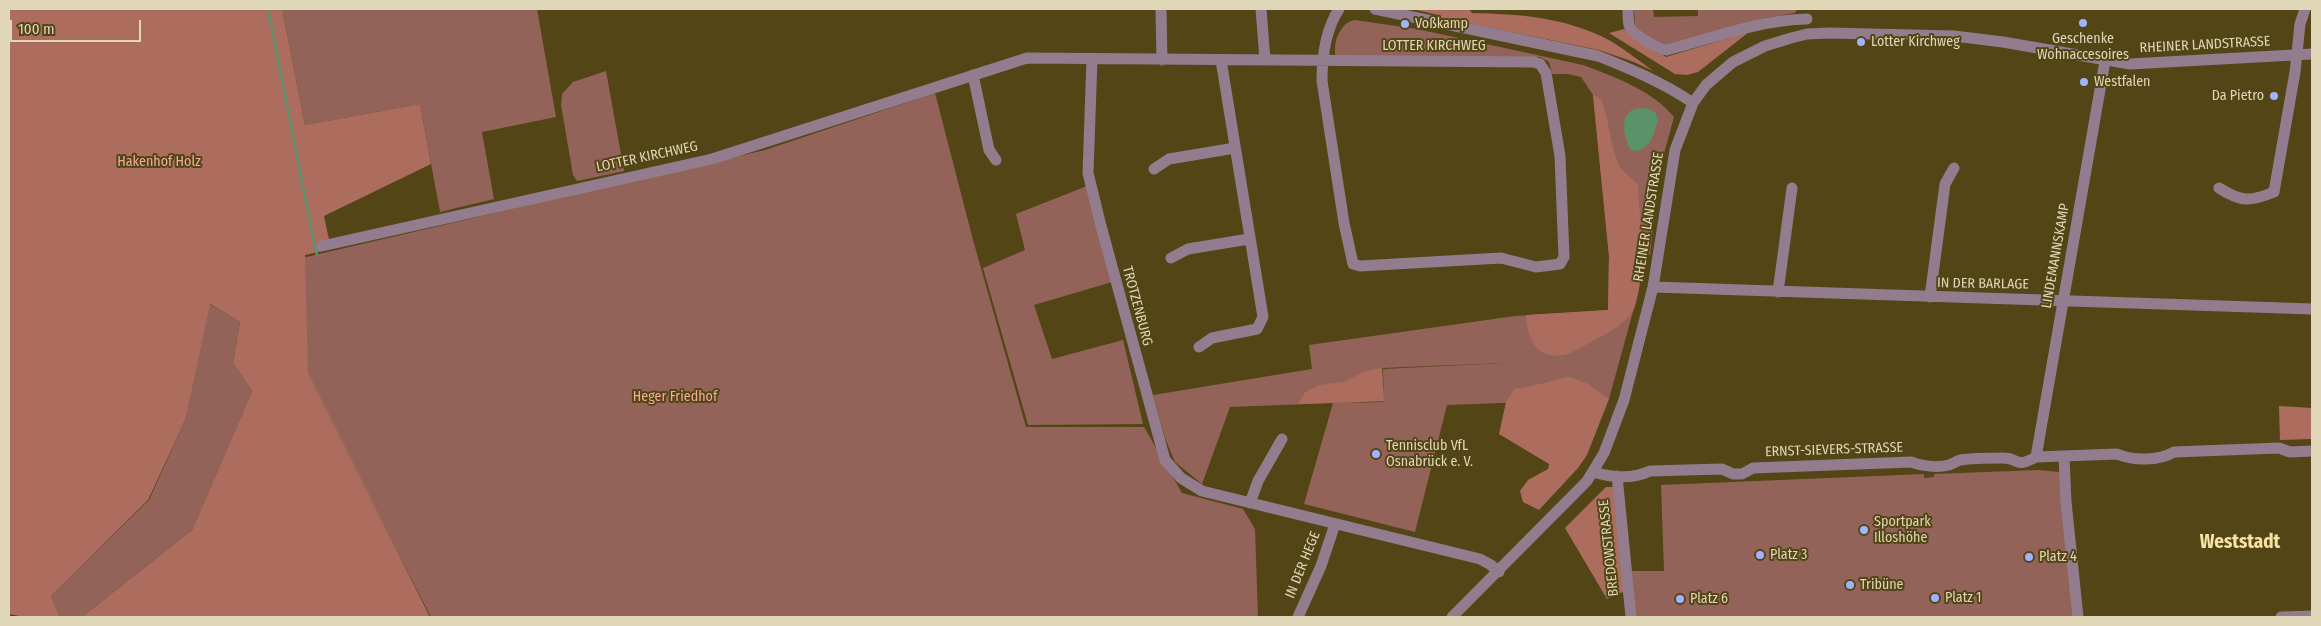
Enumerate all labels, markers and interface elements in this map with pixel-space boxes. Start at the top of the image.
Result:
scale bar [12,10,144,42]
place label: Voßkamp [1415,16,1468,32]
marker: Geschenke Wohnaccesoires [2077,17,2089,29]
marker: Voßkamp [1399,18,1411,30]
text: 100 m [18,20,55,38]
place label: Geschenke Wohnaccesoires [2037,31,2129,64]
street label: RHEINER LANDSTRASSE [2139,33,2271,57]
place label: Lotter Kirchweg [1871,34,1960,50]
marker: Lotter Kirchweg [1855,36,1867,48]
street label: LOTTER KIRCHWEG [1382,38,1486,54]
place label: Westfalen [2094,74,2150,90]
marker: Westfalen [2078,76,2090,88]
place label: Da Pietro [2212,88,2264,104]
marker: Da Pietro [2268,90,2280,102]
street label: LOTTER KIRCHWEG [595,138,699,176]
street label: RHEINER LANDSTRASSE [1630,151,1668,283]
park label: Hakenhof Holz [117,154,201,170]
street label: LINDEMANNSKAMP [2038,202,2074,310]
street label: TROTZENBURG [1118,264,1156,348]
street label: IN DER BARLAGE [1937,275,2029,293]
park label: Heger Friedhof [633,389,717,405]
place label: Tennisclub VfL Osnabrück e. V. [1386,438,1473,471]
street label: ERNST-SIEVERS-STRASSE [1765,439,1903,461]
marker: Tennisclub VfL Osnabrück e. V. [1370,448,1382,460]
street label: BREDOWSTRASSE [1596,499,1622,597]
place label: Sportpark Illoshöhe [1874,514,1931,546]
marker: Sportpark Illoshöhe [1858,524,1870,536]
street label: IN DER HEGE [1282,529,1324,601]
district label: Weststadt [2200,532,2280,554]
place label: Platz 3 [1770,547,1807,563]
marker: Platz 3 [1754,549,1766,561]
place label: Platz 4 [2039,549,2077,565]
marker: Platz 4 [2023,551,2035,563]
place label: Tribüne [1860,577,1904,593]
marker: Tribüne [1844,579,1856,591]
place label: Platz 1 [1945,590,1982,606]
place label: Platz 6 [1690,591,1728,607]
marker: Platz 1 [1929,592,1941,604]
marker: Platz 6 [1674,593,1686,605]

